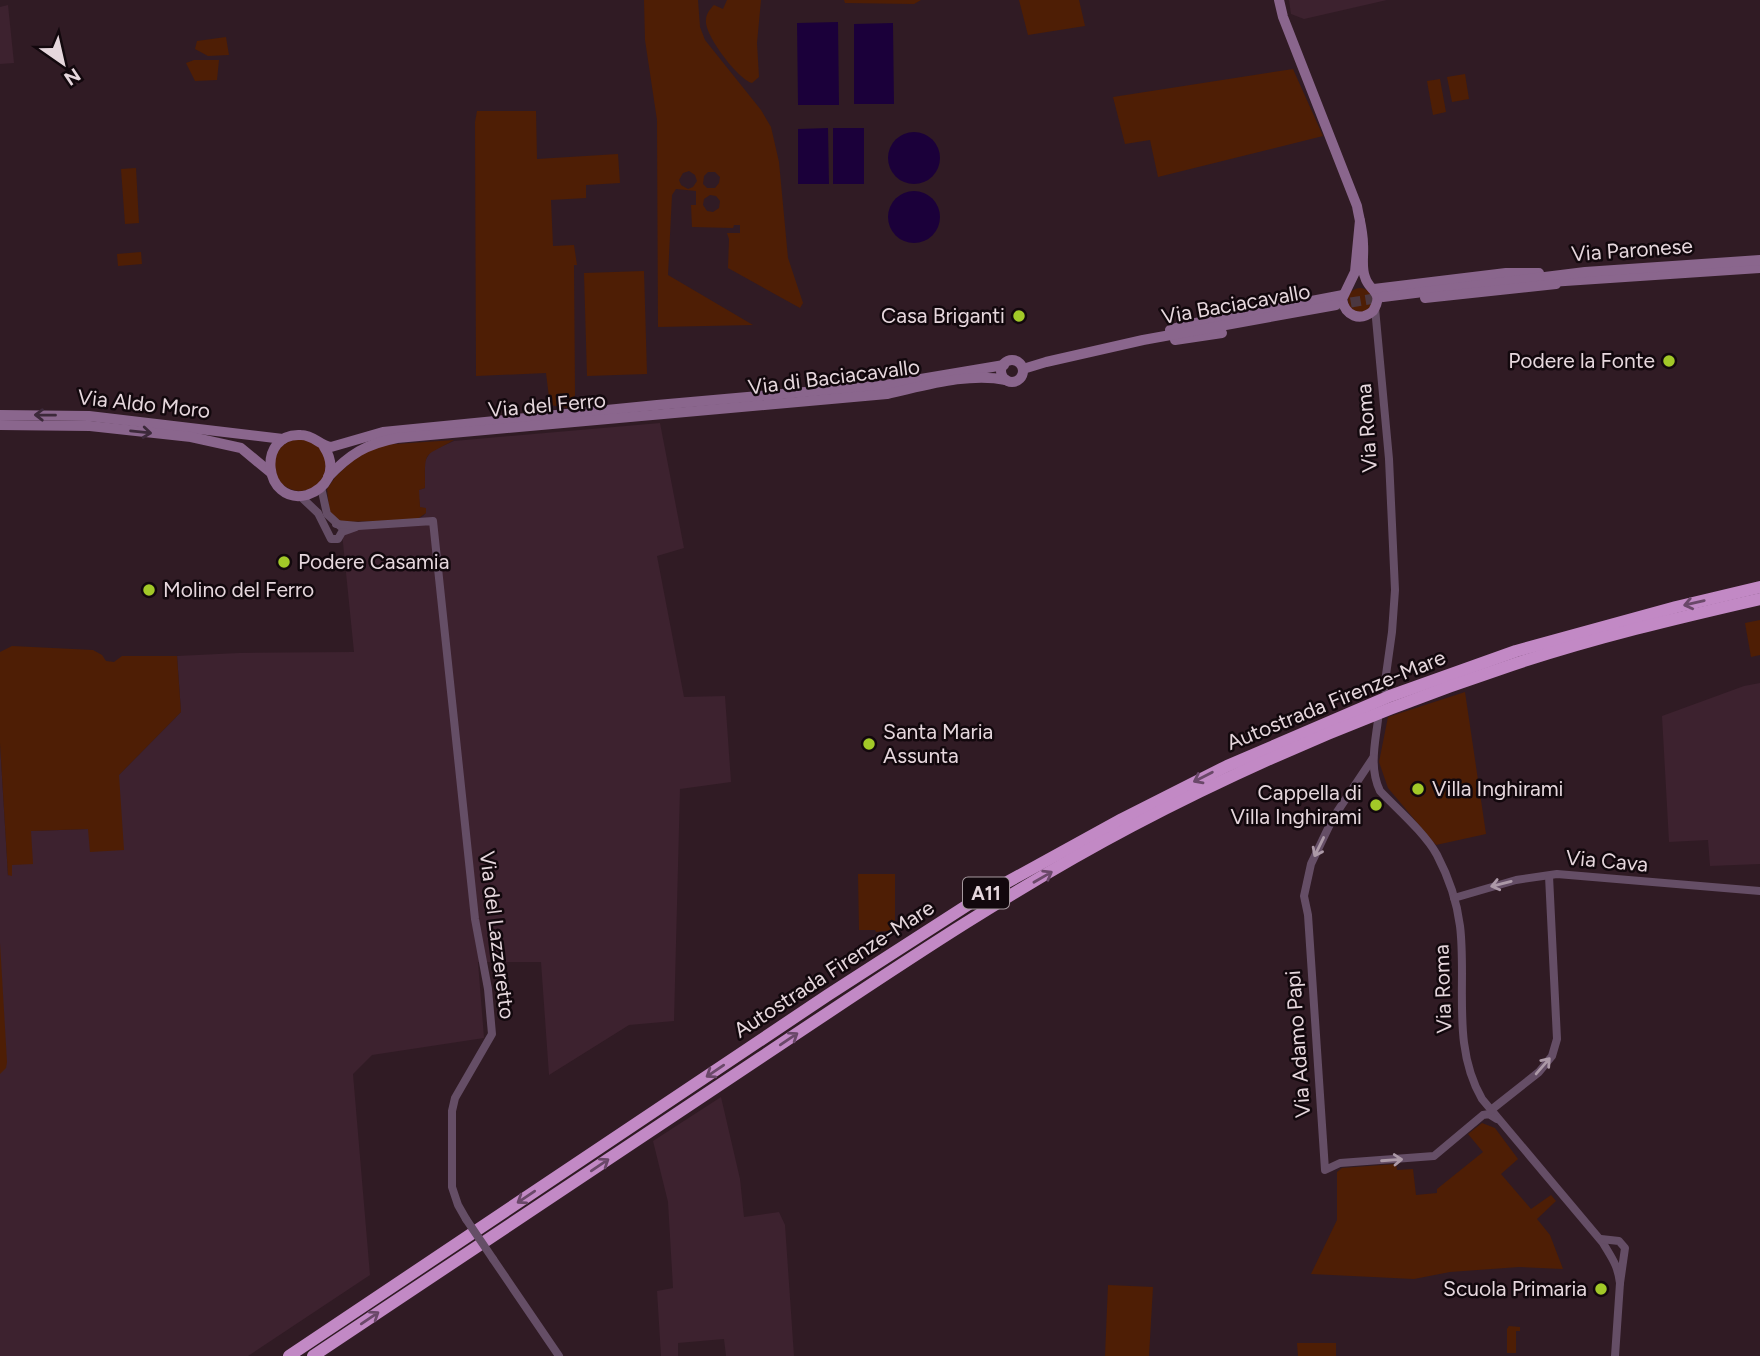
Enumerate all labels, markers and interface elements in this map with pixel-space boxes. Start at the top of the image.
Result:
north arrow [28,28,98,98]
text: N [60,63,85,90]
street label: Via Paronese [1570,233,1694,266]
street label: Via Baciacavallo [1160,278,1312,329]
place label: Casa Briganti [881,303,1005,328]
marker: Casa Briganti [1011,308,1027,324]
place label: Podere la Fonte [1508,348,1655,373]
marker: Podere la Fonte [1661,353,1677,369]
street label: Via di Baciacavallo [747,354,921,399]
street label: Via Roma [1351,383,1382,473]
street label: Via Aldo Moro [77,384,212,423]
street label: Via del Ferro [487,387,607,422]
one-way arrow [34,408,57,422]
one-way arrow [130,426,152,439]
place label: Podere Casamia [298,549,449,574]
marker: Podere Casamia [276,554,292,570]
place label: Molino del Ferro [163,577,314,602]
marker: Molino del Ferro [141,582,157,598]
one-way arrow [1683,596,1706,610]
street label: Autostrada Firenze-Mare [1223,644,1449,755]
place label: Santa Maria Assunta [883,719,993,768]
marker: Santa Maria Assunta [861,736,877,752]
one-way arrow [1194,771,1214,785]
place label: Villa Inghirami [1432,776,1563,801]
place label: Cappella di Villa Inghirami [1231,780,1362,829]
marker: Villa Inghirami [1410,781,1426,797]
marker: Cappella di Villa Inghirami [1368,797,1384,813]
one-way arrow [1312,836,1325,857]
street label: Via Cava [1565,844,1649,877]
street label: Via del Lazzeretto [475,849,520,1020]
one-way arrow [1032,870,1053,883]
road number: A11 [963,878,1009,908]
one-way arrow [1490,878,1513,891]
street label: Autostrada Firenze-Mare [729,894,939,1043]
street label: Via Roma [1428,944,1457,1034]
street label: Via Adamo Papi [1280,970,1315,1119]
one-way arrow [779,1031,799,1045]
one-way arrow [1535,1057,1551,1075]
one-way arrow [706,1063,725,1078]
one-way arrow [1380,1153,1403,1166]
one-way arrow [590,1158,609,1172]
one-way arrow [517,1190,536,1204]
place label: Scuola Primaria [1443,1276,1587,1301]
marker: Scuola Primaria [1593,1281,1609,1297]
one-way arrow [360,1311,379,1325]

